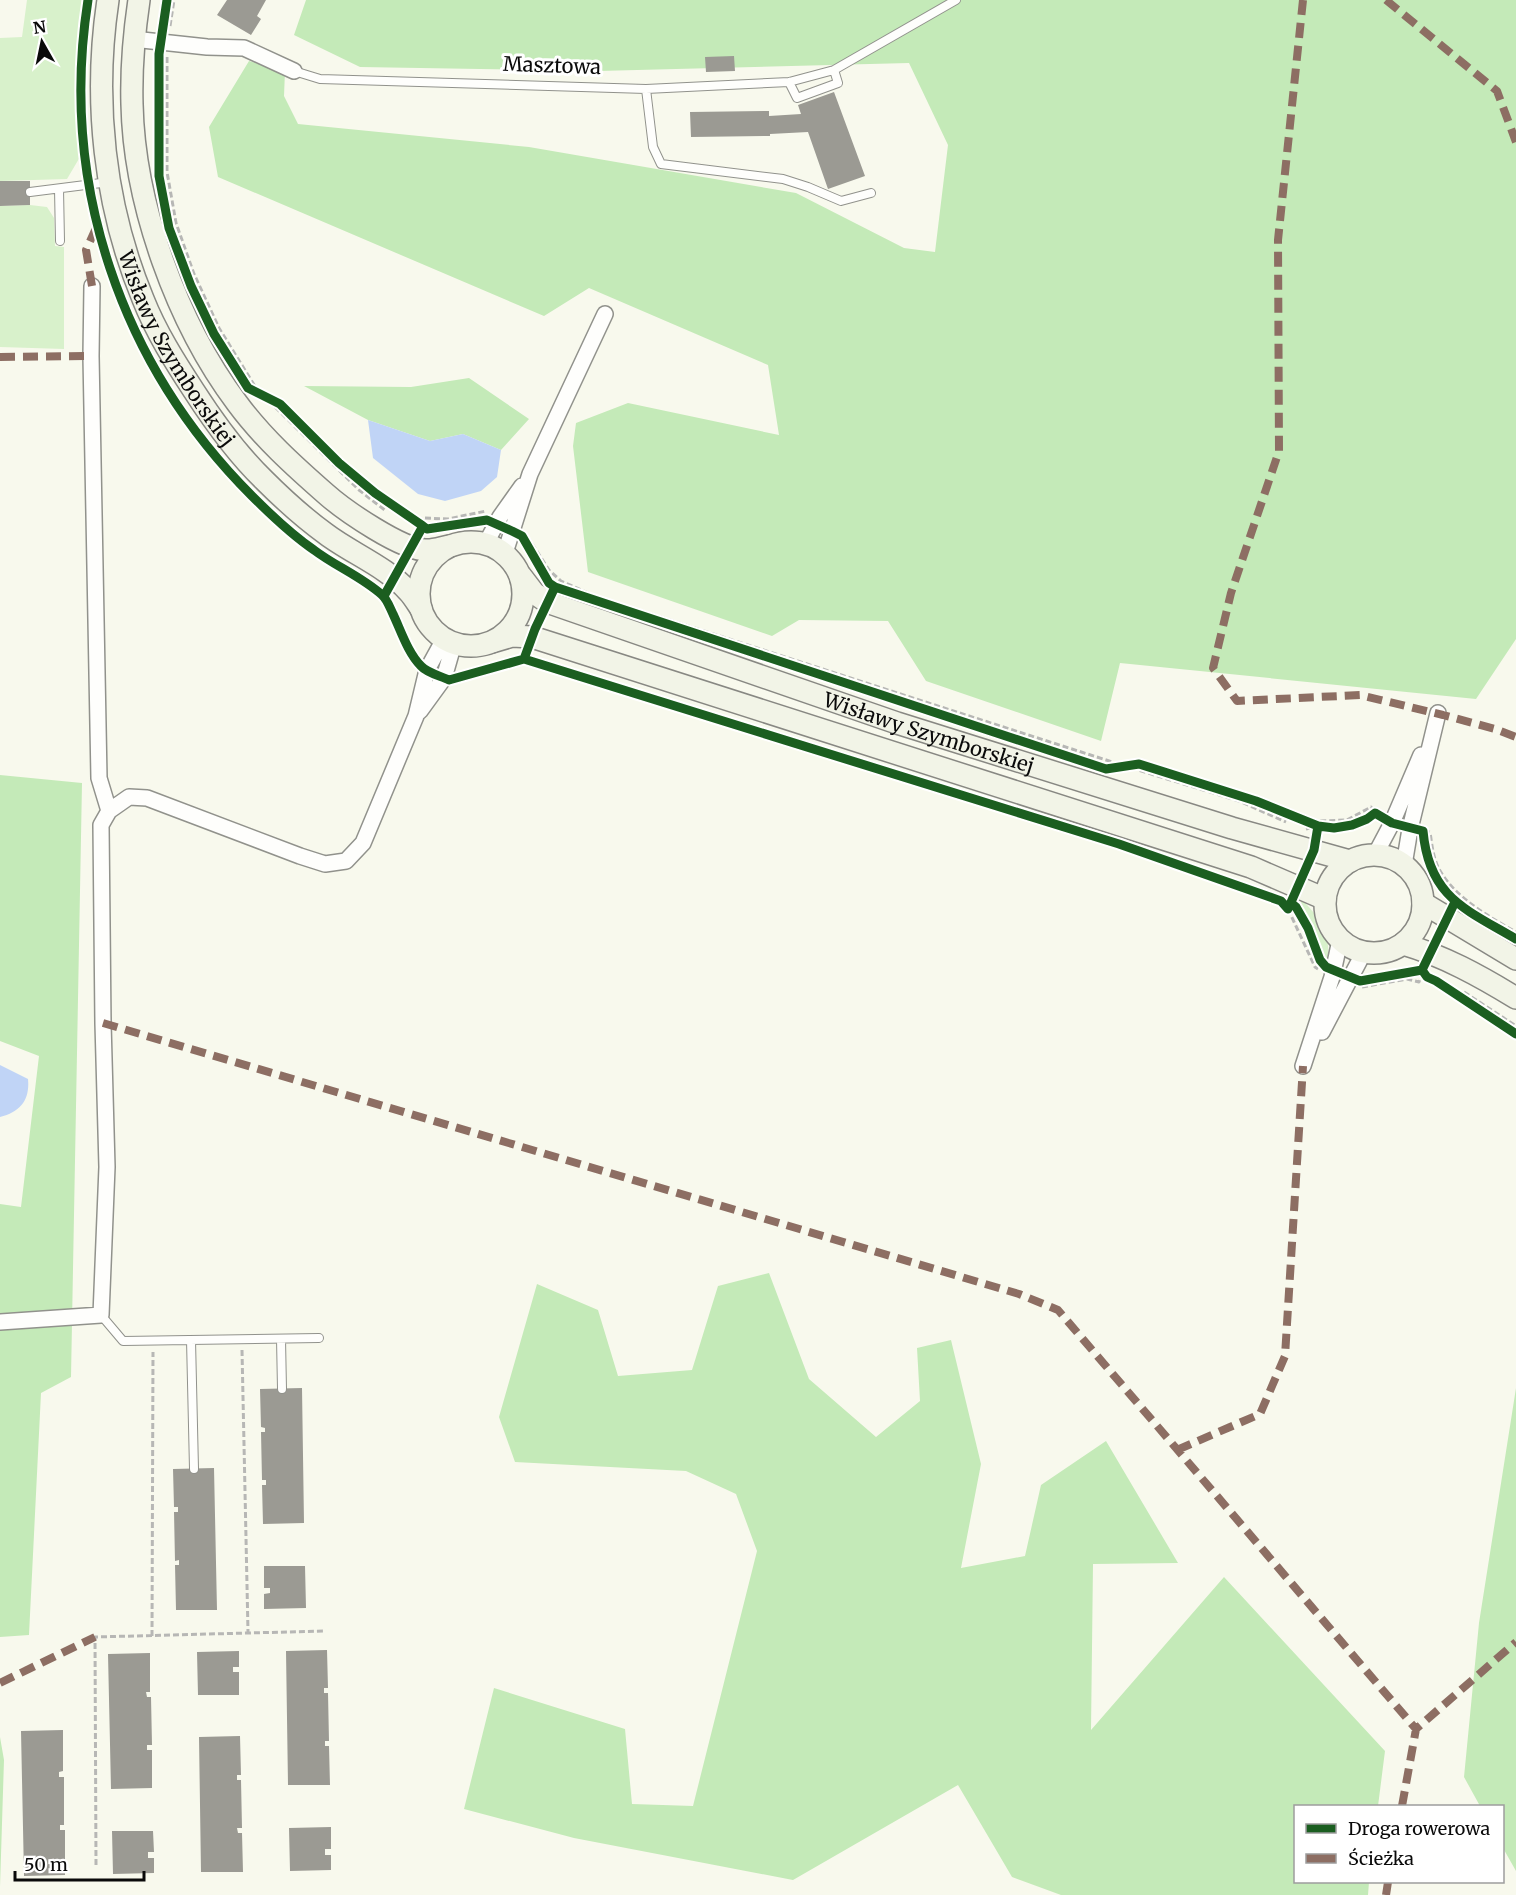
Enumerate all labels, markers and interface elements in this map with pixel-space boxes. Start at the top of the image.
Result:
north arrow [12,12,72,72]
text: N [32,16,48,38]
street label: Masztowa [503,51,602,79]
street label: Wisławy Szymborskiej [114,247,241,451]
street label: Wisławy Szymborskiej [820,686,1038,778]
legend [1294,1805,1504,1883]
text: Droga rowerowa [1348,1817,1490,1840]
scale bar [15,1844,144,1882]
text: Ścieżka [1348,1847,1414,1870]
text: 50 m [24,1853,68,1876]

